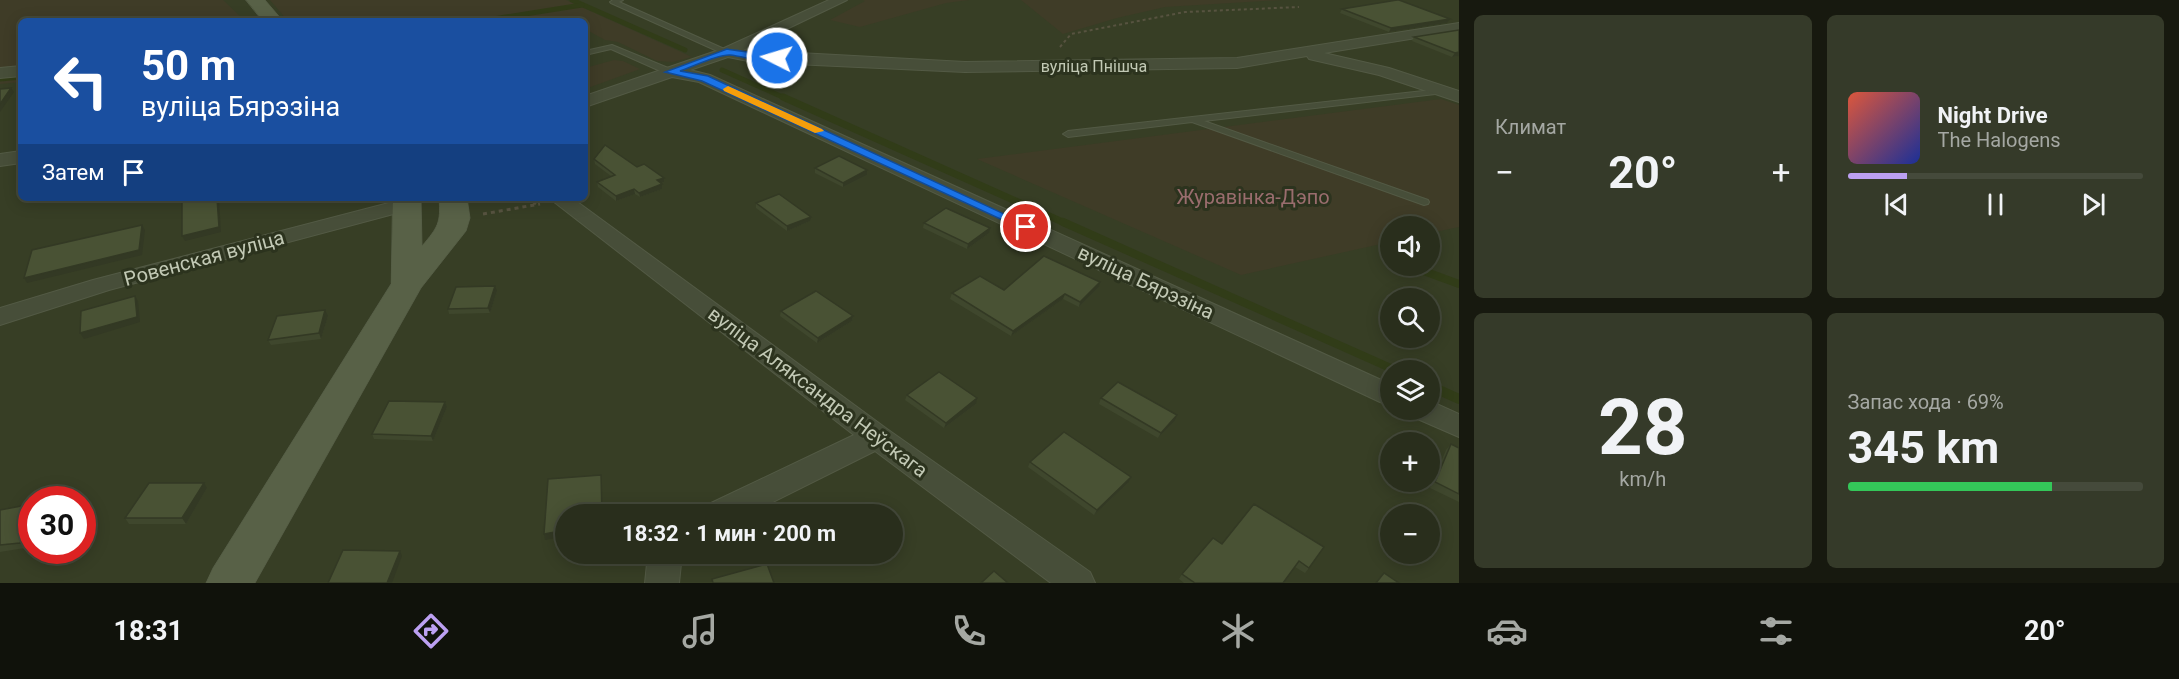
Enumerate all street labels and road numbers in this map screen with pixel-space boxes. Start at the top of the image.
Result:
street label: вуліца Пнішча [1041,57,1147,76]
street label: Ровенская вуліца [121,225,287,291]
street label: вуліца Бярэзіна [1074,240,1218,324]
street label: вуліца Аляксандра Неўскага [704,302,932,482]

